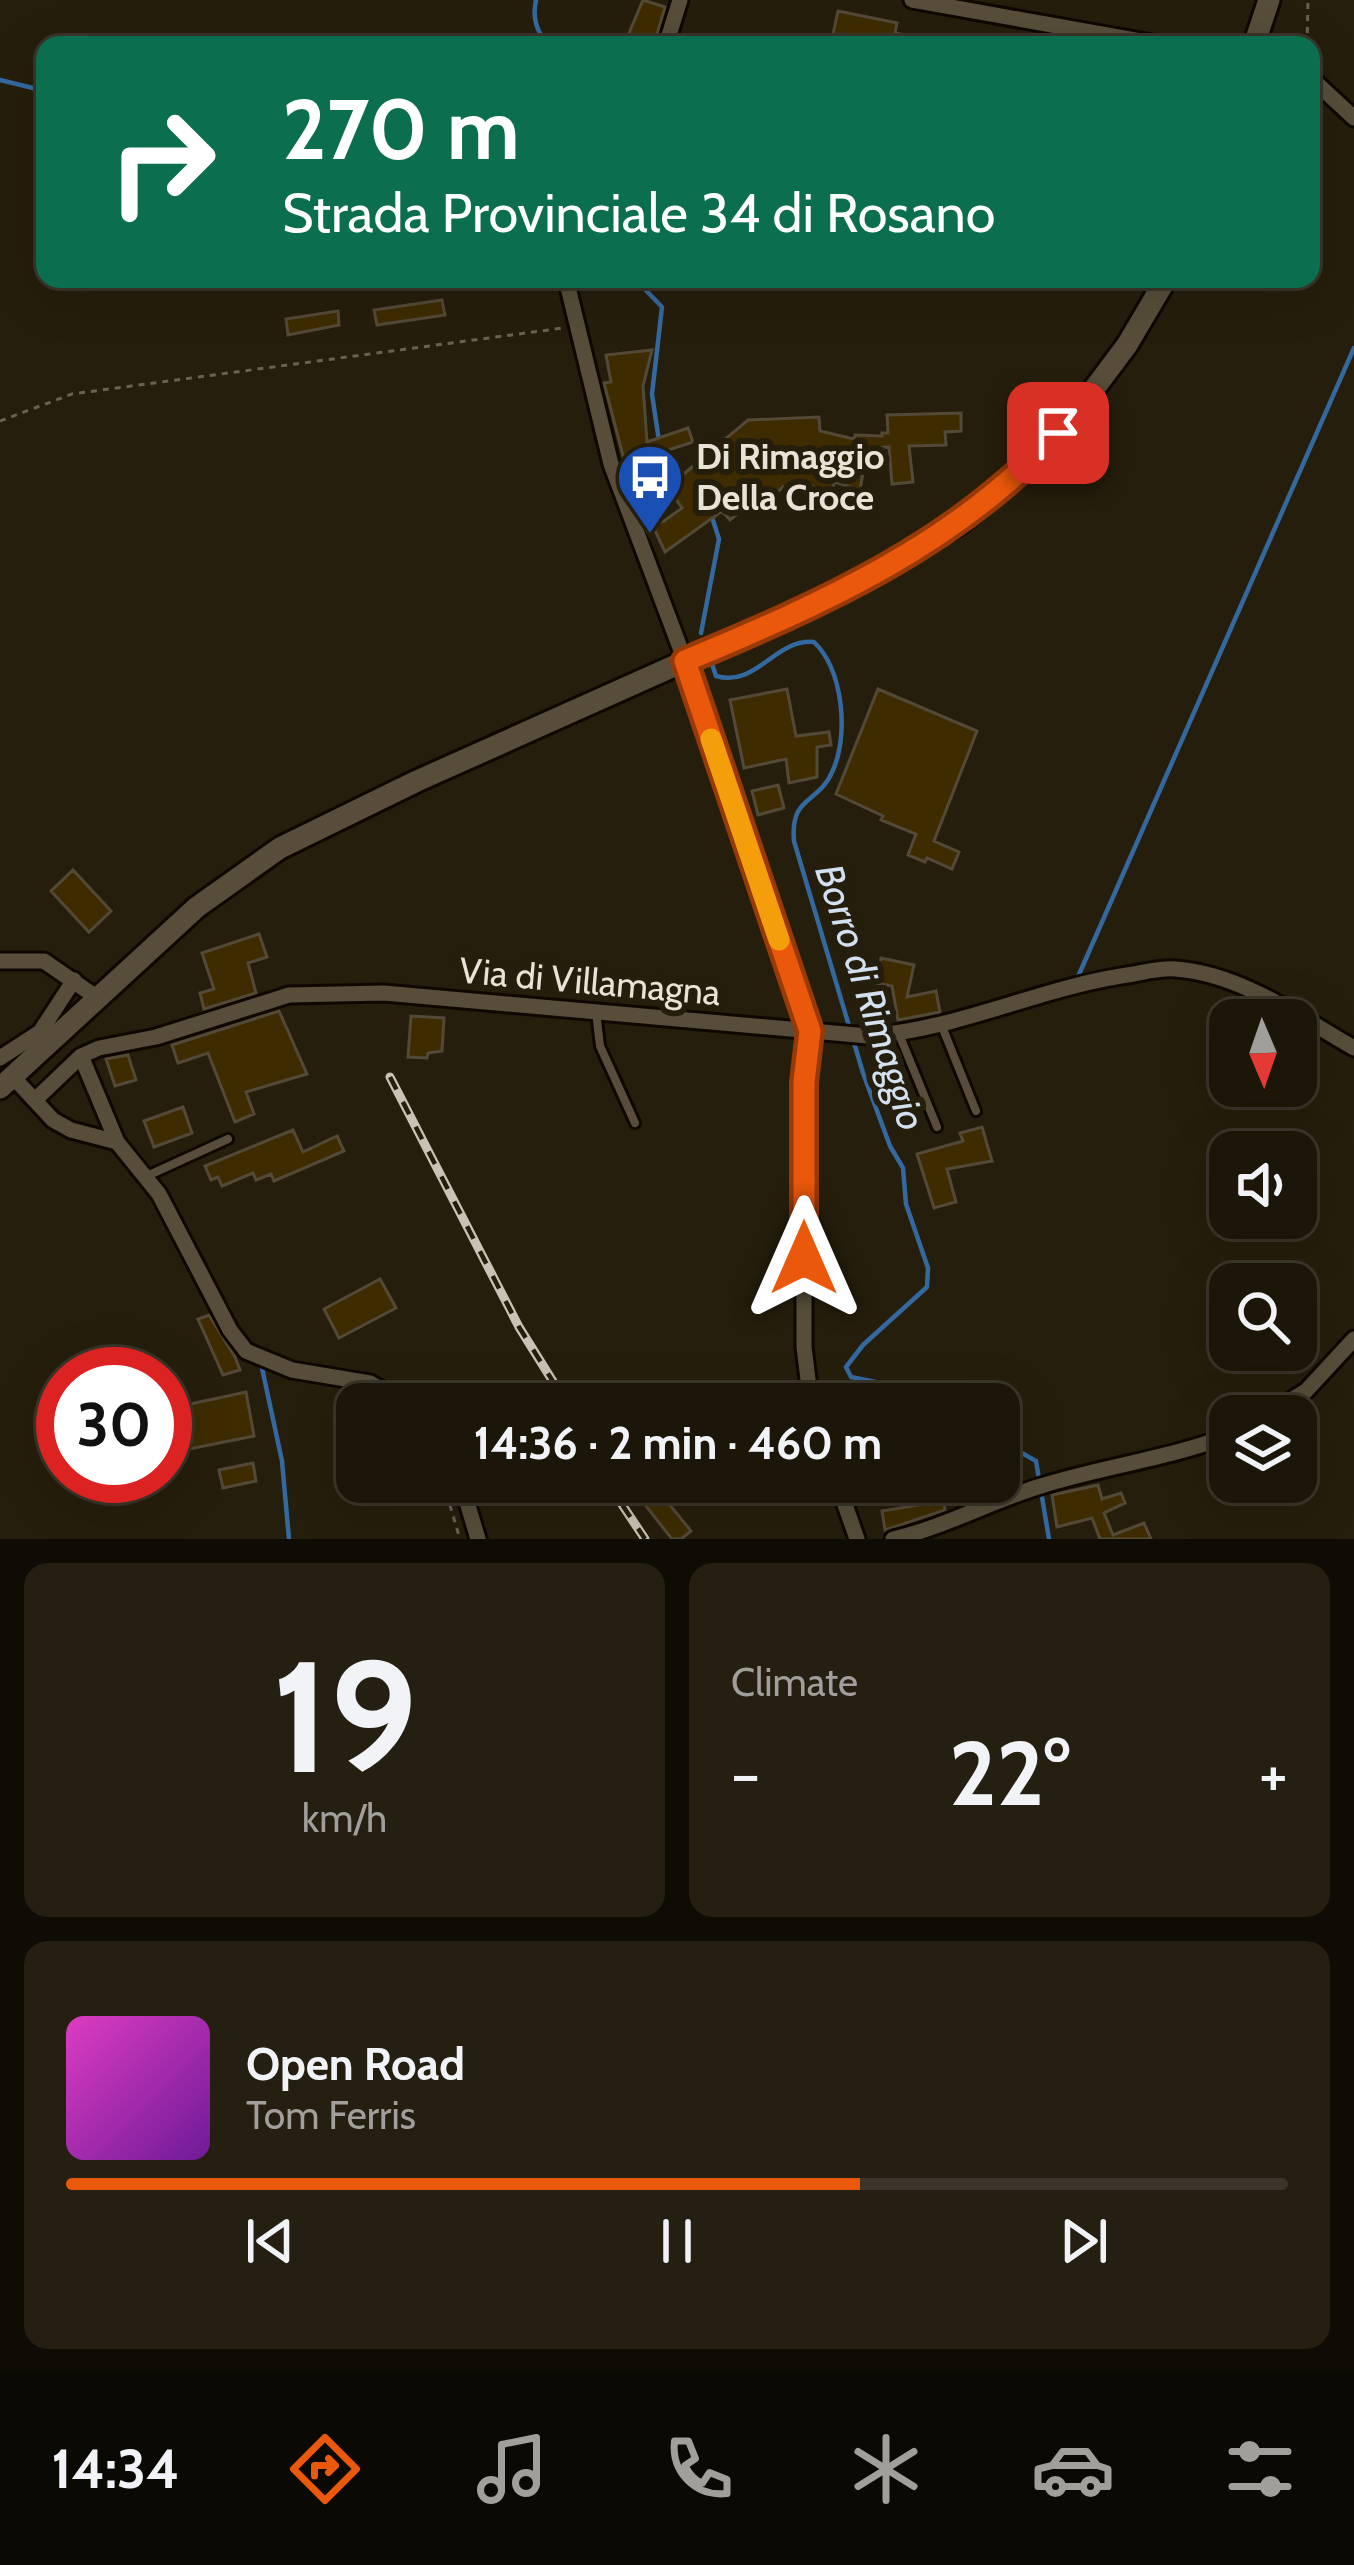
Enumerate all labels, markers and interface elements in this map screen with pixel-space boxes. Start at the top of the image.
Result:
text: 270 m [282,78,520,180]
icon: right [84,84,240,240]
text: Strada Provinciale 34 di Rosano [282,180,996,246]
pin [1007,382,1109,484]
icon: arrive [1025,400,1091,466]
place label: Di Rimaggio Della Croce [696,434,885,519]
bus stop icon: Di Rimaggio Della Croce [615,442,685,536]
water label: Borro di Rimaggio [805,858,937,1136]
street label: Via di Villamagna [458,948,722,1014]
north arrow [1209,999,1317,1107]
map controls [1209,999,1317,1503]
button: sound [1209,1131,1317,1239]
position arrow [741,1195,867,1321]
button: search [1209,1263,1317,1371]
speed limit sign: 30 [36,1347,192,1503]
button: layers [1209,1395,1317,1503]
text: 14:36 · 2 min · 460 m [474,1416,882,1470]
text: 19 [272,1621,417,1811]
text: Climate [731,1658,858,1706]
text: 22° [949,1718,1070,1828]
text: − [731,1733,760,1814]
text: + [1259,1733,1288,1814]
text: km/h [302,1794,387,1842]
text: Open Road [246,2037,465,2091]
text: Tom Ferris [246,2091,416,2139]
icon: previous [237,2208,303,2274]
icon: pause [644,2208,710,2274]
icon: next [1051,2208,1117,2274]
icon: directions [283,2427,367,2511]
icon: music [470,2427,554,2511]
icon: phone [657,2427,741,2511]
icon: climate [844,2427,928,2511]
icon: car [1031,2427,1115,2511]
icon: filters [1218,2427,1302,2511]
text: 14:34 [52,2436,180,2502]

